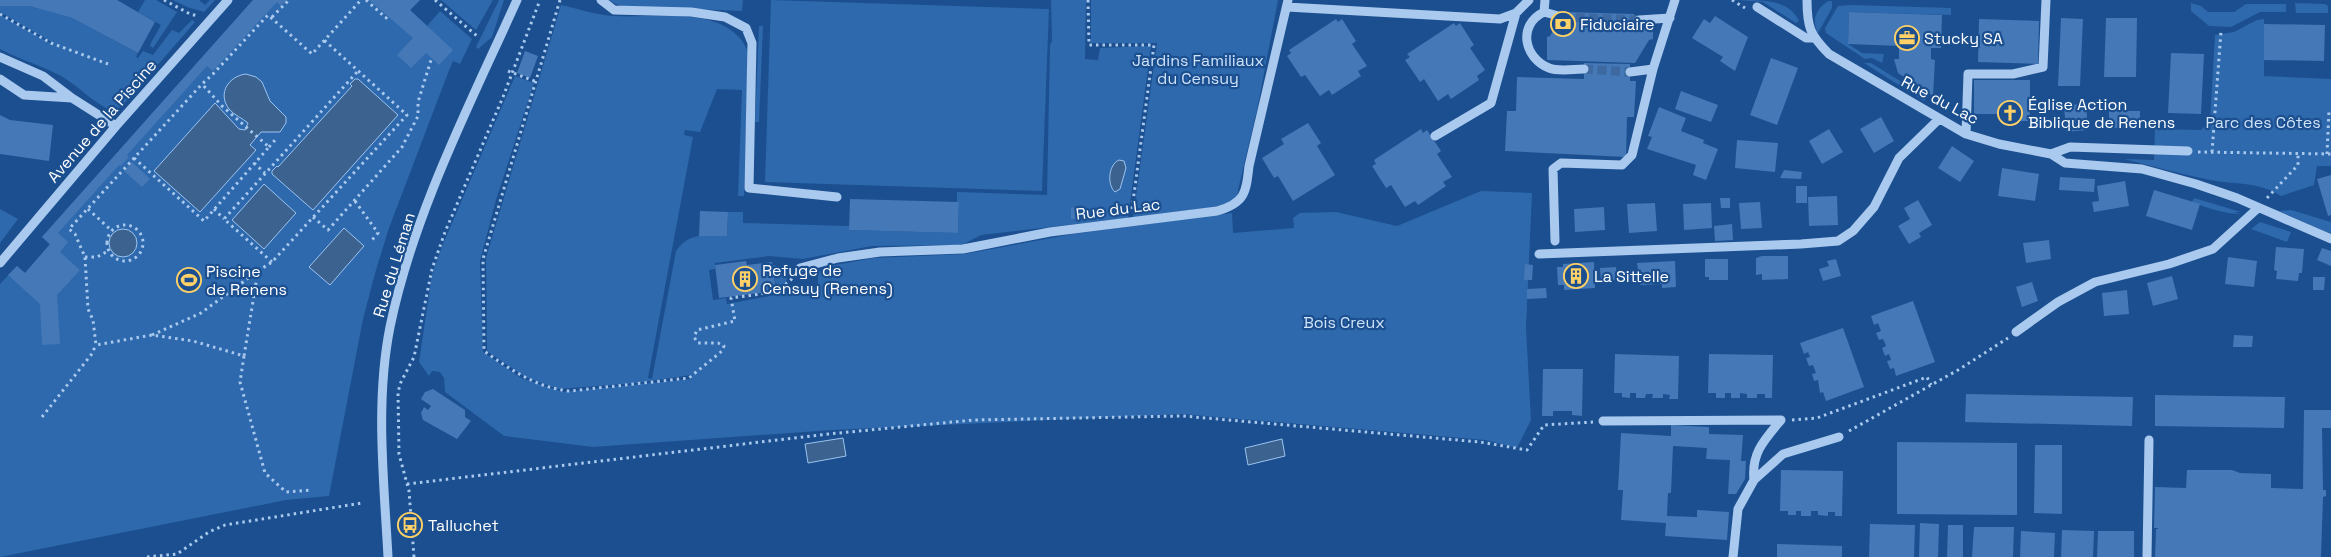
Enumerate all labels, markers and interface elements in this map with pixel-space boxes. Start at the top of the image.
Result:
bank icon: Fiduciaire [1550,11,1576,37]
place label: Fiduciaire [1580,14,1654,35]
office icon: Stucky SA [1894,25,1920,51]
place label: Stucky SA [1924,28,2003,49]
park label: Jardins Familiaux du Censuy [1132,50,1264,89]
street label: Avenue de la Piscine [43,55,161,187]
street label: Rue du Lac [1898,71,1982,129]
place label: Église Action Biblique de Renens [2028,94,2175,133]
church icon: Église Action Biblique de Renens [1997,100,2023,126]
park label: Parc des Côtes [2205,112,2321,133]
street label: Rue du Lac [1075,193,1161,225]
street label: Rue du Léman [368,210,420,320]
place label: Refuge de Censuy (Renens) [762,260,893,299]
place label: Piscine de Renens [206,261,287,300]
building icon: La Sittelle [1563,263,1589,289]
building icon: Refuge de Censuy (Renens) [732,266,758,292]
place label: La Sittelle [1594,266,1669,287]
sports icon: Piscine de Renens [176,267,202,293]
park label: Bois Creux [1303,312,1385,333]
bus stop icon: Talluchet [397,512,423,538]
place label: Talluchet [428,515,499,536]

